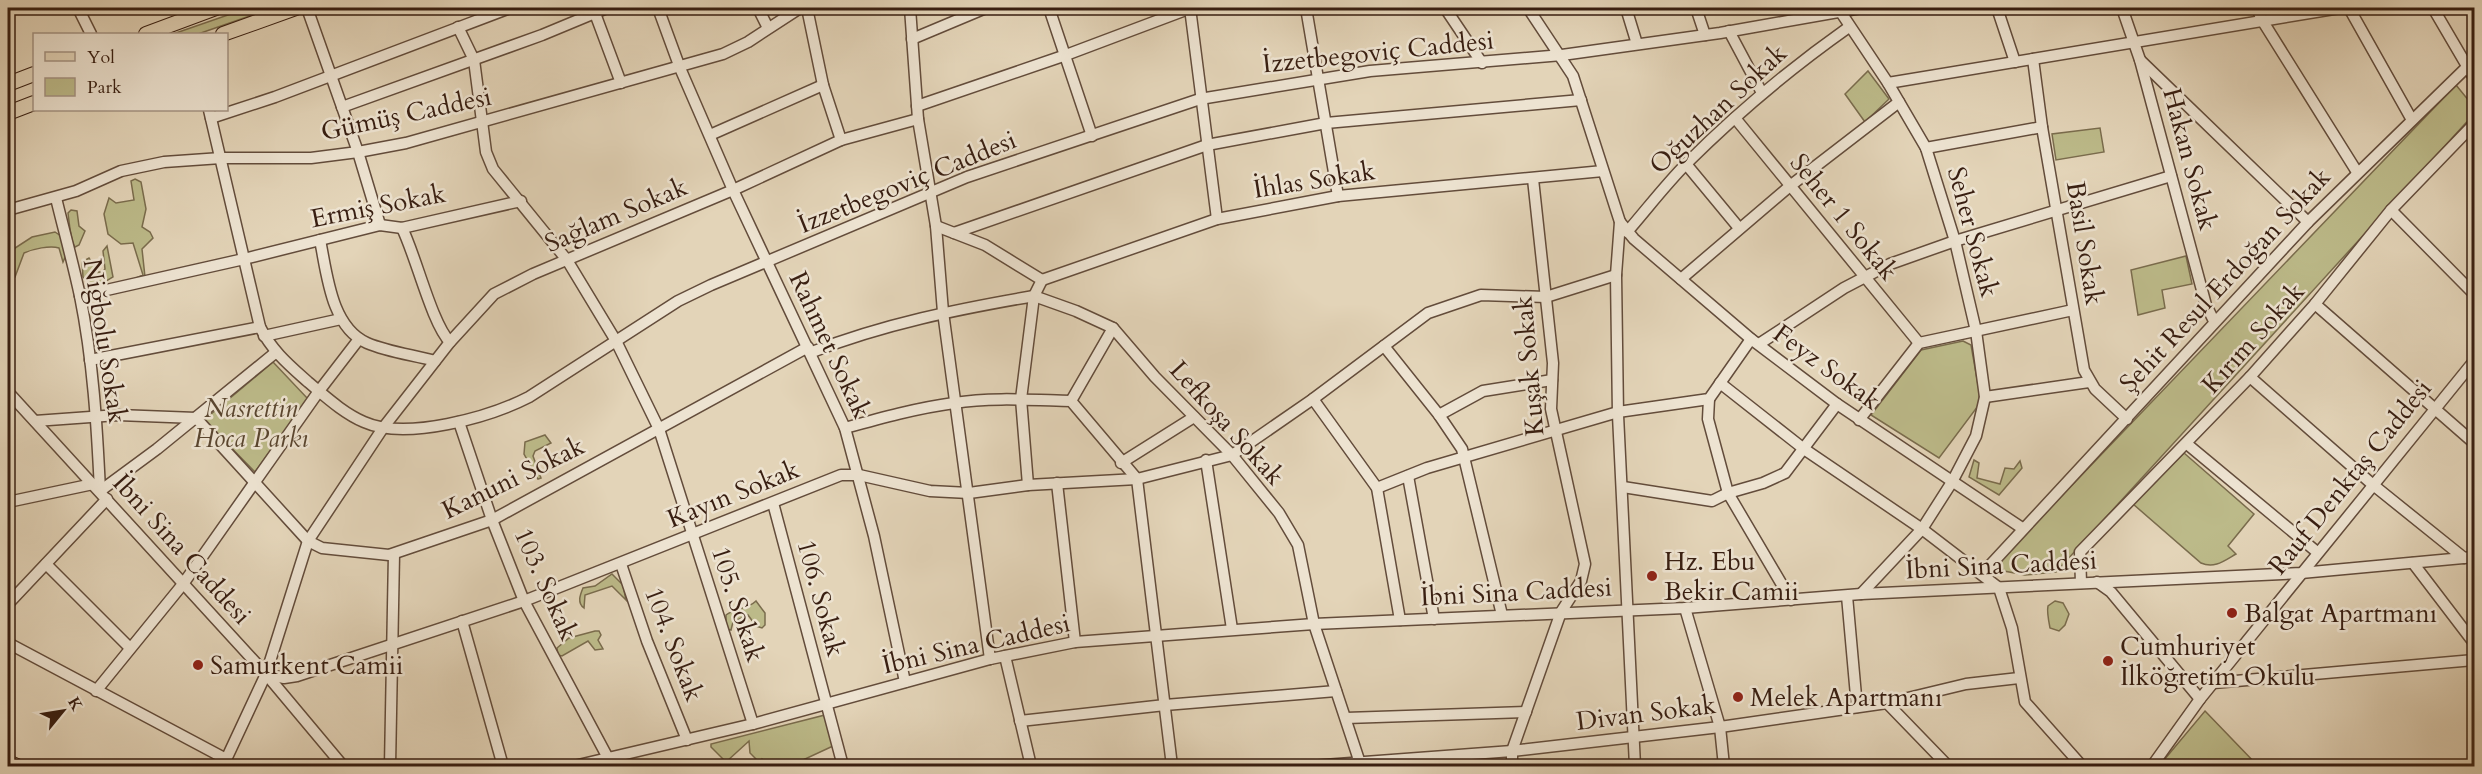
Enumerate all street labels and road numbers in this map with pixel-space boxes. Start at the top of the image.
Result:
street label: İzzetbegoviç Caddesi [1261,22,1495,82]
street label: Oğuzhan Sokak [1642,36,1794,182]
street label: Gümüş Caddesi [318,79,494,149]
street label: Hakan Sokak [2154,84,2226,234]
street label: İzzetbegoviç Caddesi [793,122,1021,242]
street label: Seher 1 Sokak [1782,146,1906,288]
street label: İhlas Sokak [1251,153,1377,207]
street label: Şehit Resul Erdoğan Sokak [2112,160,2338,400]
street label: Seher Sokak [1939,163,2007,301]
street label: Sağlam Sokak [539,169,693,261]
street label: Ermiş Sokak [308,176,448,236]
street label: Basil Sokak [2058,179,2112,307]
street label: Niğbolu Sokak [75,256,135,426]
street label: Rahmet Sokak [781,266,879,424]
street label: Kırım Sokak [2194,275,2312,401]
street label: Kuşak Sokak [1505,294,1553,438]
street label: Feyz Sokak [1766,316,1888,418]
street label: Lefkoşa Sokak [1162,353,1292,493]
street label: Rauf Denktaş Caddesi [2260,372,2440,582]
street label: Kanuni Sokak [436,428,590,528]
street label: Kayın Sokak [662,452,804,536]
street label: İbni Sina Caddesi [105,466,259,632]
street label: 103. Sokak [506,522,586,646]
street label: 106. Sokak [789,536,853,660]
street label: 105. Sokak [703,542,773,666]
street label: İbni Sina Caddesi [1904,543,2098,587]
street label: İbni Sina Caddesi [1419,570,1613,614]
street label: 104. Sokak [636,582,712,706]
street label: İbni Sina Caddesi [879,605,1073,683]
street label: Divan Sokak [1574,687,1718,739]

